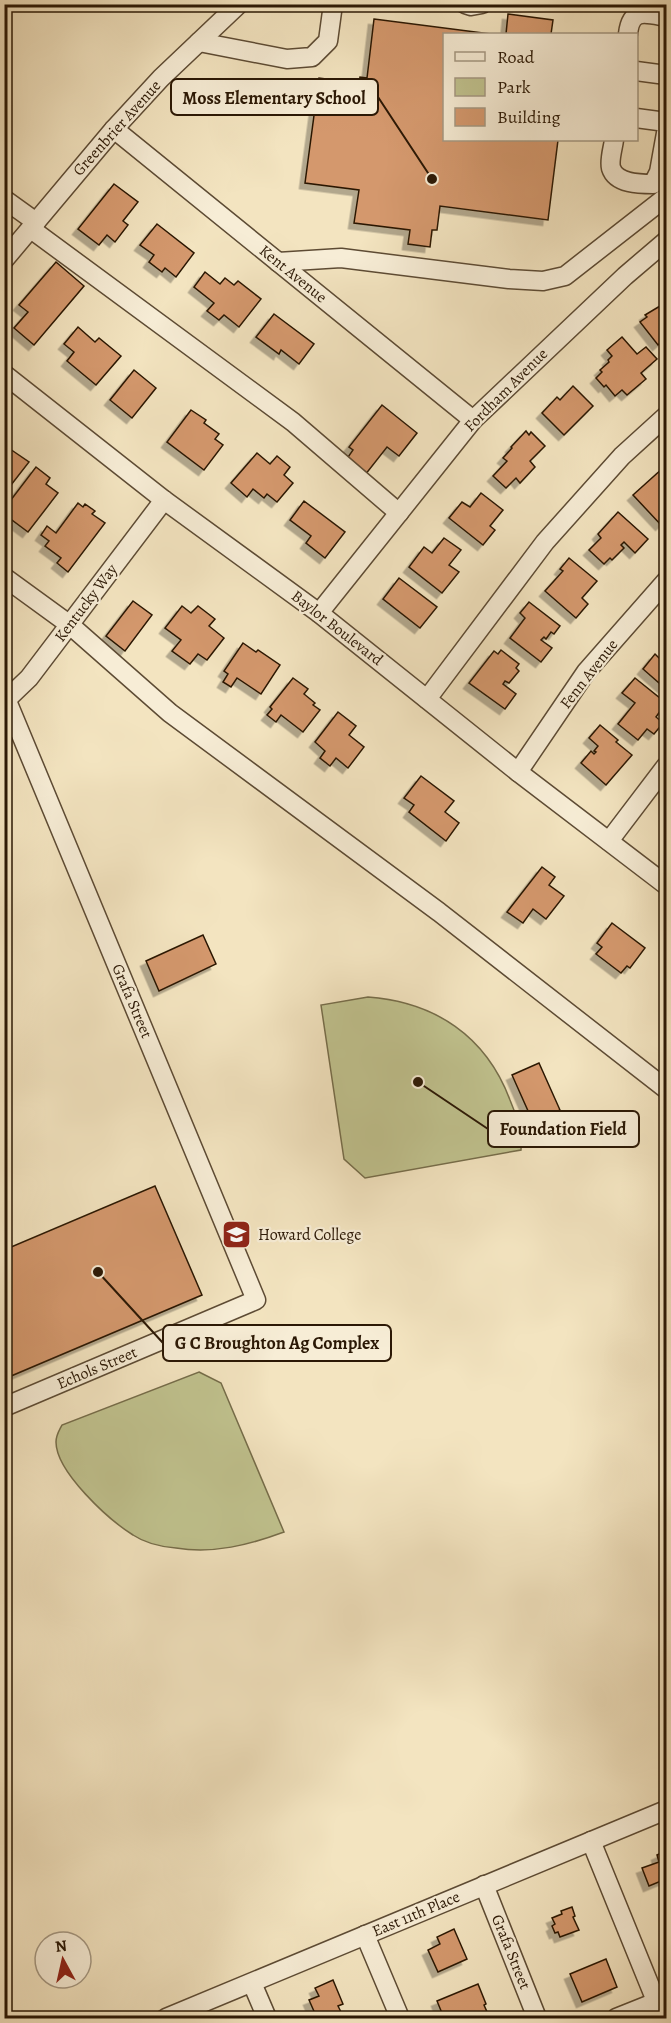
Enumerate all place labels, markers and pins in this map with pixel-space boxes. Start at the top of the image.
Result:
callout: Moss Elementary School [171,79,378,115]
callout: Foundation Field [488,1111,639,1147]
school or university icon: Howard College [221,1219,253,1251]
place label: Howard College [258,1224,361,1246]
callout: G C Broughton Ag Complex [163,1325,391,1361]

